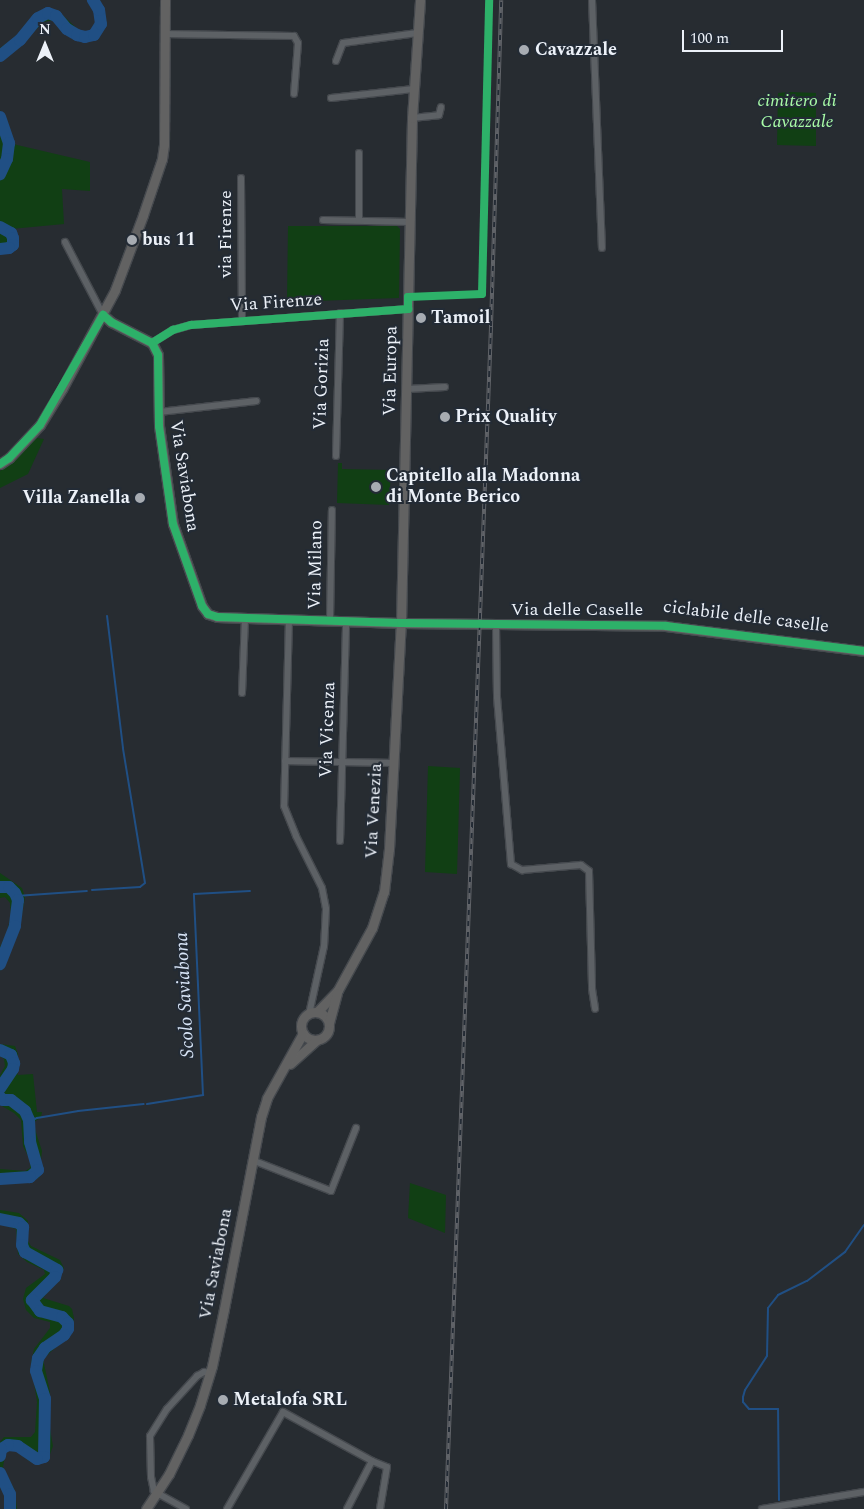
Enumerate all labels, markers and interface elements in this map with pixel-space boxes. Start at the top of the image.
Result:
text: N [39,19,51,40]
north arrow [20,20,70,70]
scale bar [684,20,785,52]
text: 100 m [690,27,729,50]
place label: Cavazzale [535,39,617,61]
marker: Cavazzale [517,43,531,57]
park label: cimitero di Cavazzale [757,91,837,134]
street label: via Firenze [215,190,237,278]
place label: bus 11 [142,229,196,251]
marker: bus 11 [126,234,138,246]
street label: Via Firenze [229,289,323,317]
place label: Tamoil [431,307,490,329]
marker: Tamoil [415,312,427,324]
street label: Via Europa [379,326,403,416]
street label: Via Gorizia [310,338,334,430]
place label: Prix Quality [455,406,557,428]
marker: Prix Quality [439,411,451,423]
street label: Via Saviabona [164,418,204,534]
place label: Capitello alla Madonna di Monte Berico [386,466,580,508]
marker: Capitello alla Madonna di Monte Berico [370,481,382,493]
place label: Villa Zanella [22,487,130,509]
marker: Villa Zanella [134,492,146,504]
street label: Via Milano [304,520,328,610]
street label: ciclabile delle caselle [662,596,830,638]
street label: Via delle Caselle [511,599,643,621]
street label: Via Vicenza [316,681,340,779]
street label: Via Venezia [361,763,387,859]
water label: Scolo Saviabona [170,931,200,1059]
street label: Via Saviabona [195,1206,237,1322]
place label: Metalofa SRL [233,1389,347,1411]
marker: Metalofa SRL [217,1394,229,1406]

